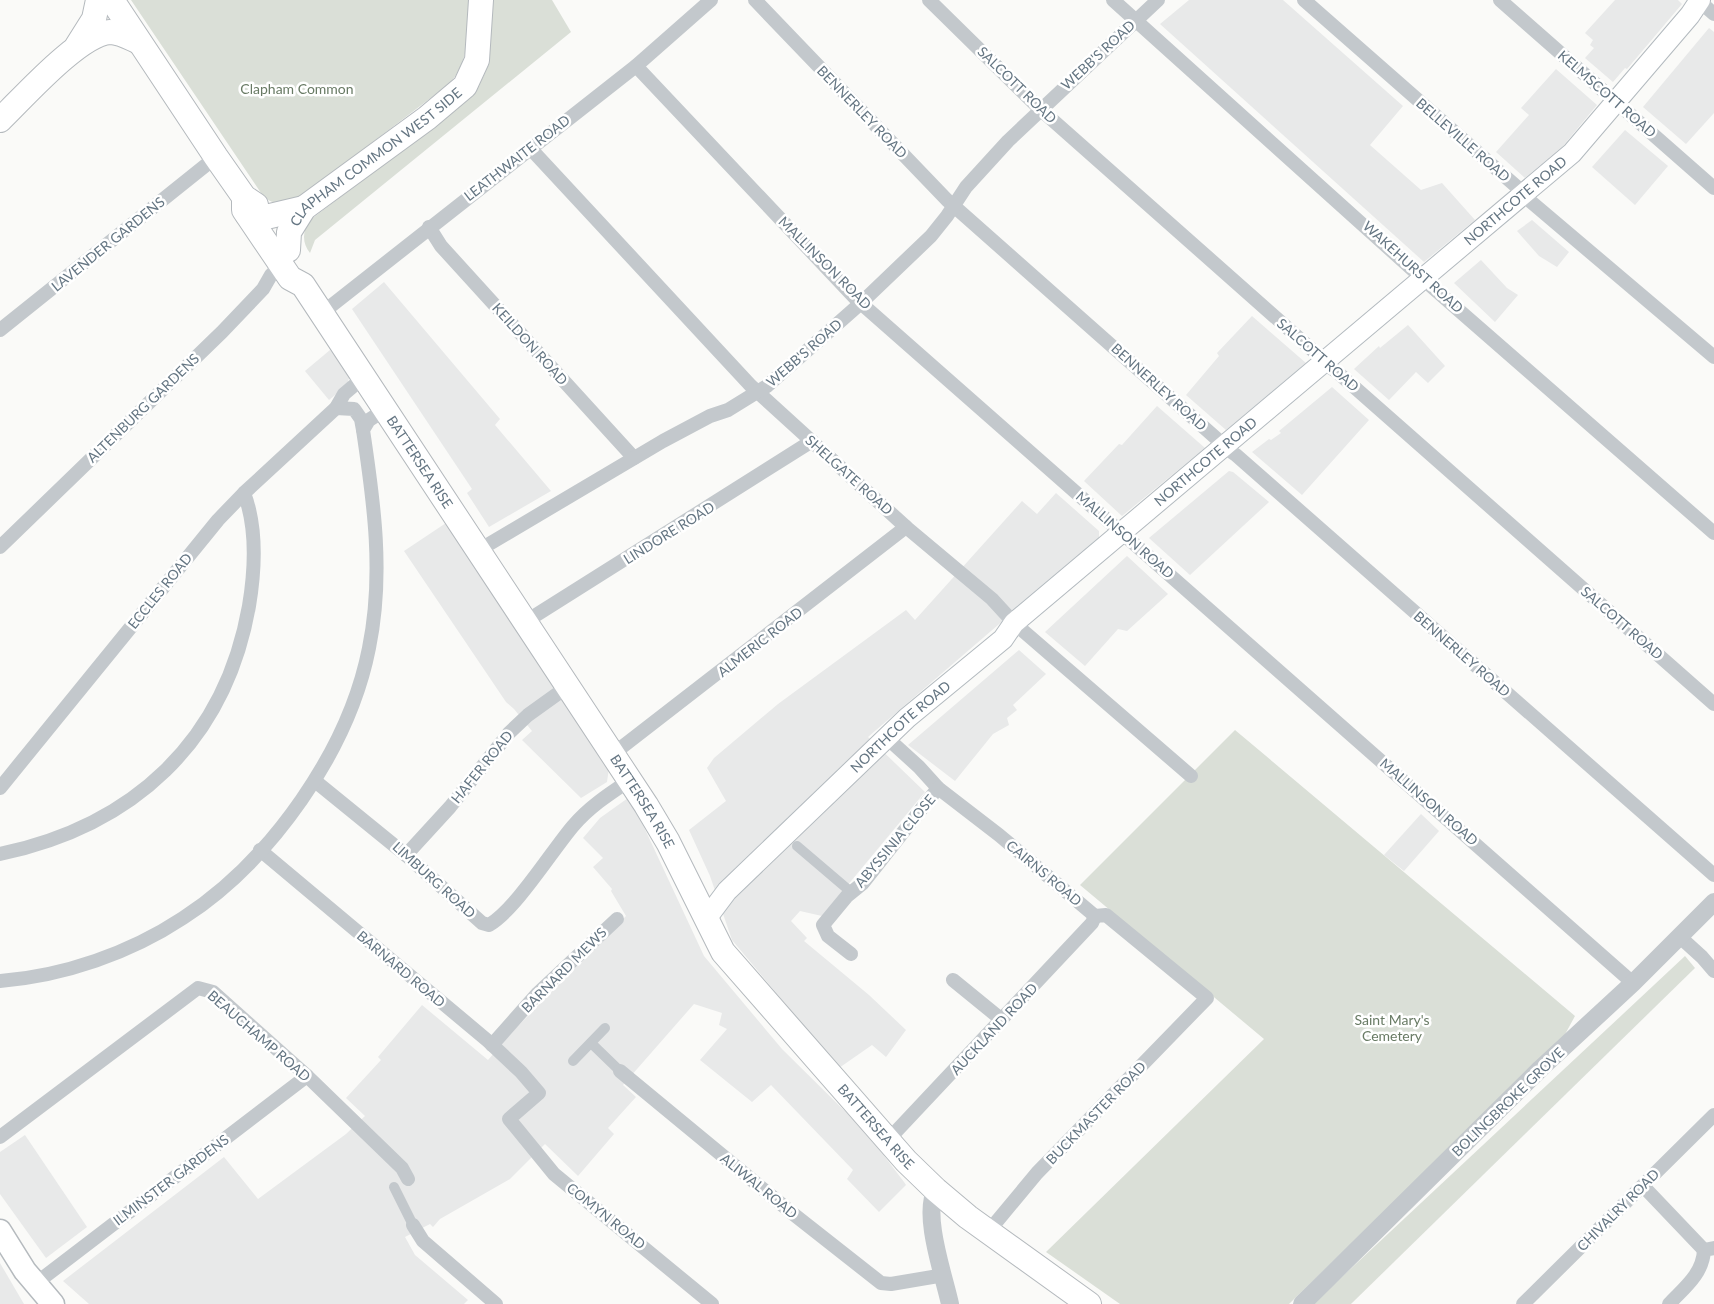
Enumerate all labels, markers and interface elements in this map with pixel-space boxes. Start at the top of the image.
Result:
street label: WEBB'S ROAD [1057,16,1138,93]
street label: SALCOTT ROAD [974,43,1060,127]
street label: KELMSCOTT ROAD [1555,46,1660,141]
street label: BENNERLEY ROAD [814,62,911,161]
park label: Clapham Common [240,80,354,97]
street label: CLAPHAM COMMON WEST SIDE [286,84,465,229]
street label: BELLEVILLE ROAD [1413,94,1514,185]
street label: LEATHWAITE ROAD [460,111,573,204]
street label: NORTHCOTE ROAD [1460,152,1570,248]
street label: LAVENDER GARDENS [48,193,168,294]
street label: MALLINSON ROAD [775,213,875,313]
street label: WAKEHURST ROAD [1360,217,1467,316]
street label: KEILDON ROAD [489,299,572,388]
street label: SALCOTT ROAD [1274,314,1363,395]
street label: WEBB'S ROAD [762,315,845,390]
street label: BENNERLEY ROAD [1108,339,1210,434]
street label: ALTENBURG GARDENS [83,350,202,466]
street label: BATTERSEA RISE [384,412,457,511]
street label: NORTHCOTE ROAD [1151,413,1260,509]
street label: SHELGATE ROAD [802,431,896,518]
street label: MALLINSON ROAD [1073,487,1178,582]
street label: LINDORE ROAD [620,498,717,567]
street label: ECCLES ROAD [124,549,195,632]
street label: SALCOTT ROAD [1578,582,1667,663]
street label: ALMERIC ROAD [714,603,806,680]
street label: BENNERLEY ROAD [1411,607,1514,700]
street label: NORTHCOTE ROAD [847,677,954,776]
street label: HAFER ROAD [447,727,516,806]
street label: BATTERSEA RISE [607,751,679,851]
street label: MALLINSON ROAD [1377,754,1482,849]
street label: ABYSSINIA CLOSE [851,791,938,891]
street label: CAIRNS ROAD [1003,836,1085,909]
street label: LIMBURG ROAD [389,838,479,921]
street label: BARNARD MEWS [518,924,610,1016]
street label: BARNARD ROAD [354,927,449,1011]
street label: AUCKLAND ROAD [947,979,1041,1078]
street label: BEAUCHAMP ROAD [204,986,314,1085]
park label: Saint Mary's Cemetery [1355,1011,1430,1044]
street label: BOLINGBROKE GROVE [1448,1044,1567,1160]
street label: BUCKMASTER ROAD [1042,1058,1149,1168]
street label: BATTERSEA RISE [834,1080,918,1172]
street label: ILMINSTER GARDENS [110,1131,232,1229]
street label: ALIWAL ROAD [717,1149,801,1222]
street label: CHIVALRY ROAD [1573,1165,1662,1254]
street label: COMYN ROAD [564,1179,649,1252]

